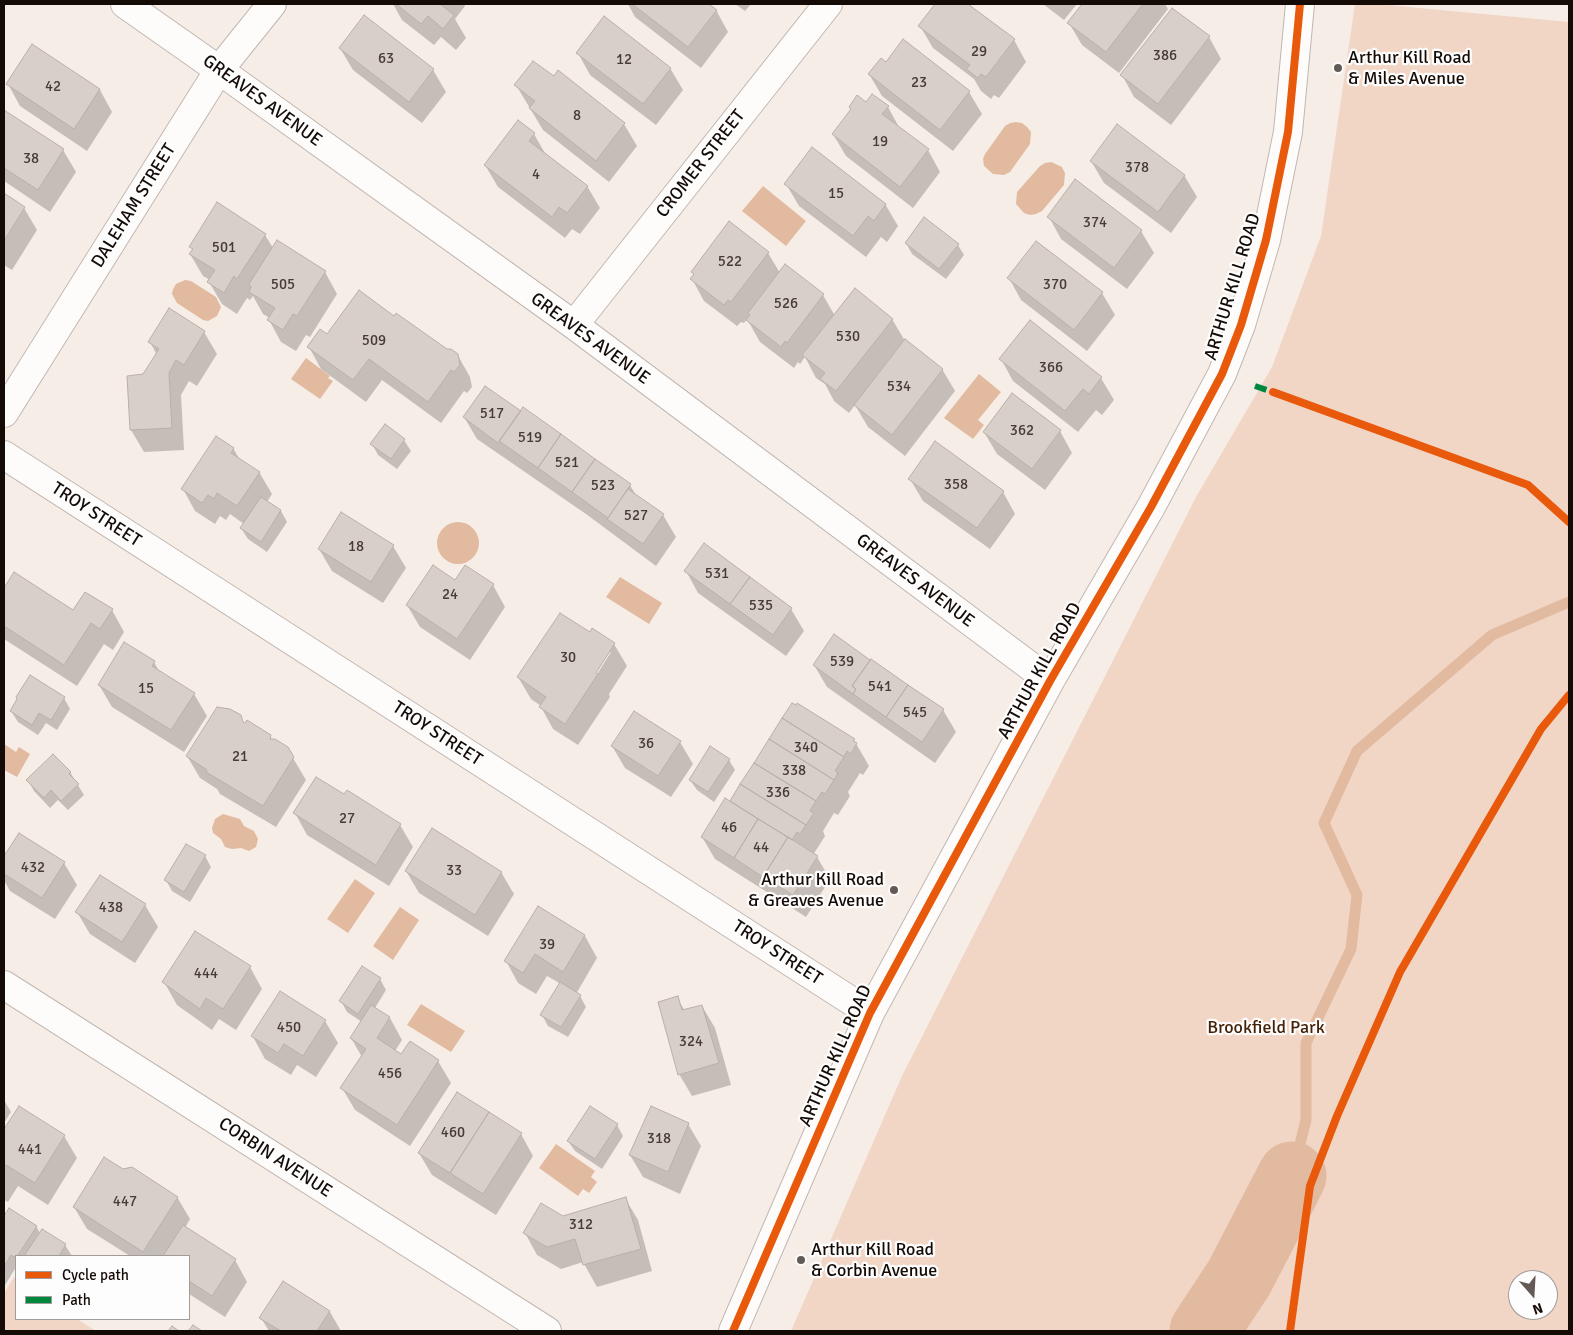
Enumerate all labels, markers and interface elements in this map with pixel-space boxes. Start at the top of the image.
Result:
house number: 29 [971,43,987,61]
house number: 386 [1153,47,1177,65]
place label: Arthur Kill Road & Miles Avenue [1348,47,1471,90]
street label: GREAVES AVENUE [198,50,326,152]
house number: 63 [378,50,394,68]
house number: 12 [616,51,632,69]
marker: Arthur Kill Road & Miles Avenue [1332,62,1344,74]
house number: 23 [911,74,927,92]
house number: 42 [45,78,61,96]
street label: CROMER STREET [652,106,750,222]
house number: 8 [573,107,581,125]
house number: 19 [872,133,888,151]
street label: DALEHAM STREET [87,140,181,272]
house number: 38 [23,150,39,168]
house number: 378 [1125,159,1149,177]
house number: 4 [532,166,540,184]
house number: 15 [828,185,844,203]
street label: ARTHUR KILL ROAD [1200,211,1266,363]
house number: 374 [1083,214,1107,232]
house number: 501 [212,239,236,257]
house number: 522 [718,253,742,271]
house number: 505 [271,276,295,294]
house number: 370 [1043,276,1067,294]
street label: GREAVES AVENUE [526,288,654,390]
house number: 526 [774,295,798,313]
house number: 530 [836,328,860,346]
house number: 509 [362,332,386,350]
house number: 366 [1039,359,1063,377]
house number: 534 [887,378,911,396]
house number: 517 [480,405,504,423]
house number: 362 [1010,422,1034,440]
house number: 519 [518,429,542,447]
house number: 521 [555,454,579,472]
house number: 358 [944,476,968,494]
house number: 523 [591,477,615,495]
street label: TROY STREET [47,478,145,552]
house number: 527 [624,507,648,525]
street label: GREAVES AVENUE [852,530,978,632]
house number: 18 [348,538,364,556]
house number: 531 [705,565,729,583]
house number: 24 [442,586,458,604]
house number: 535 [749,597,773,615]
street label: ARTHUR KILL ROAD [994,599,1086,743]
house number: 30 [560,649,576,667]
house number: 539 [830,653,854,671]
house number: 541 [868,678,892,696]
house number: 15 [138,680,154,698]
street label: TROY STREET [388,697,486,771]
house number: 545 [903,704,927,722]
house number: 36 [638,735,654,753]
house number: 340 [794,739,818,757]
house number: 21 [232,748,248,766]
house number: 338 [782,762,806,780]
house number: 336 [766,784,790,802]
house number: 27 [339,810,355,828]
house number: 46 [721,819,737,837]
house number: 44 [753,839,769,857]
house number: 432 [21,859,45,877]
house number: 33 [446,862,462,880]
place label: Arthur Kill Road & Greaves Avenue [748,869,884,912]
marker: Arthur Kill Road & Greaves Avenue [888,884,900,896]
house number: 438 [99,899,123,917]
street label: TROY STREET [728,916,826,990]
house number: 39 [539,936,555,954]
house number: 444 [194,965,218,983]
street label: ARTHUR KILL ROAD [795,982,877,1130]
park label: Brookfield Park [1207,1017,1325,1039]
house number: 450 [277,1019,301,1037]
house number: 324 [679,1033,703,1051]
house number: 456 [378,1065,402,1083]
street label: CORBIN AVENUE [214,1113,336,1203]
house number: 460 [441,1124,465,1142]
house number: 318 [647,1130,671,1148]
house number: 441 [18,1141,42,1159]
house number: 447 [113,1193,137,1211]
house number: 312 [569,1216,593,1234]
place label: Arthur Kill Road & Corbin Avenue [811,1239,937,1282]
marker: Arthur Kill Road & Corbin Avenue [795,1254,807,1266]
legend [15,1255,190,1320]
text: Cycle path [62,1266,129,1284]
north arrow [1508,1270,1558,1320]
text: Path [62,1291,91,1309]
text: N [1530,1299,1545,1318]

